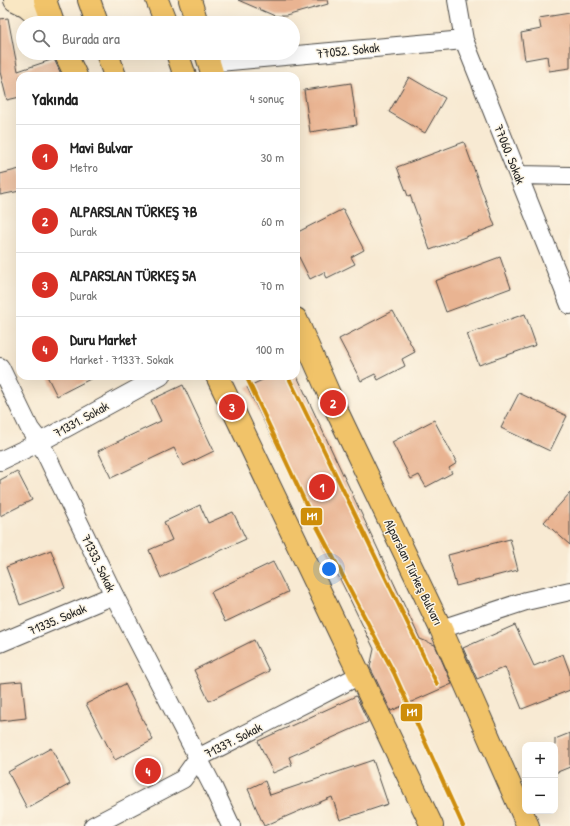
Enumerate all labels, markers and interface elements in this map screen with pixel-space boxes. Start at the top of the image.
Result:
search box [16,16,300,60]
icon: search [30,27,52,49]
text: Burada ara [62,28,120,49]
street label: 77052. Sokak [316,38,381,62]
text: Yakında [32,87,78,110]
text: 4 sonuç [250,89,284,107]
street label: 77060. Sokak [490,122,530,187]
text: Mavi Bulvar [70,137,133,158]
text: 1 [43,148,47,166]
text: 30 m [261,148,284,166]
text: Metro [70,158,98,176]
text: ALPARSLAN TÜRKEŞ 7B [70,201,197,222]
text: 2 [42,212,48,230]
text: 60 m [261,212,284,230]
text: Durak [70,222,97,240]
text: ALPARSLAN TÜRKEŞ 5A [70,265,196,286]
text: 3 [42,276,48,294]
text: 70 m [260,276,284,294]
text: Durak [70,286,97,304]
text: Duru Market [70,329,136,350]
text: 4 [43,340,47,358]
text: 100 m [256,340,284,358]
text: Market · 71337. Sokak [70,350,174,368]
pin: 2 [320,388,346,418]
pin: 3 [219,392,245,422]
street label: 71331. Sokak [50,396,112,442]
pin: 1 [309,472,335,502]
line badge: M1 [300,507,323,526]
text: M1 [307,509,317,523]
street label: Alparslan Türkeş Bulvarı [380,516,448,628]
street label: 71333. Sokak [77,531,121,595]
your location [319,559,339,579]
street label: 71335. Sokak [25,599,89,639]
line badge: M1 [400,703,423,722]
text: M1 [407,705,417,719]
street label: 71337. Sokak [201,718,265,762]
map controls [522,742,558,814]
button: + [522,742,558,778]
pin: 4 [135,756,161,786]
button: − [522,778,558,814]

